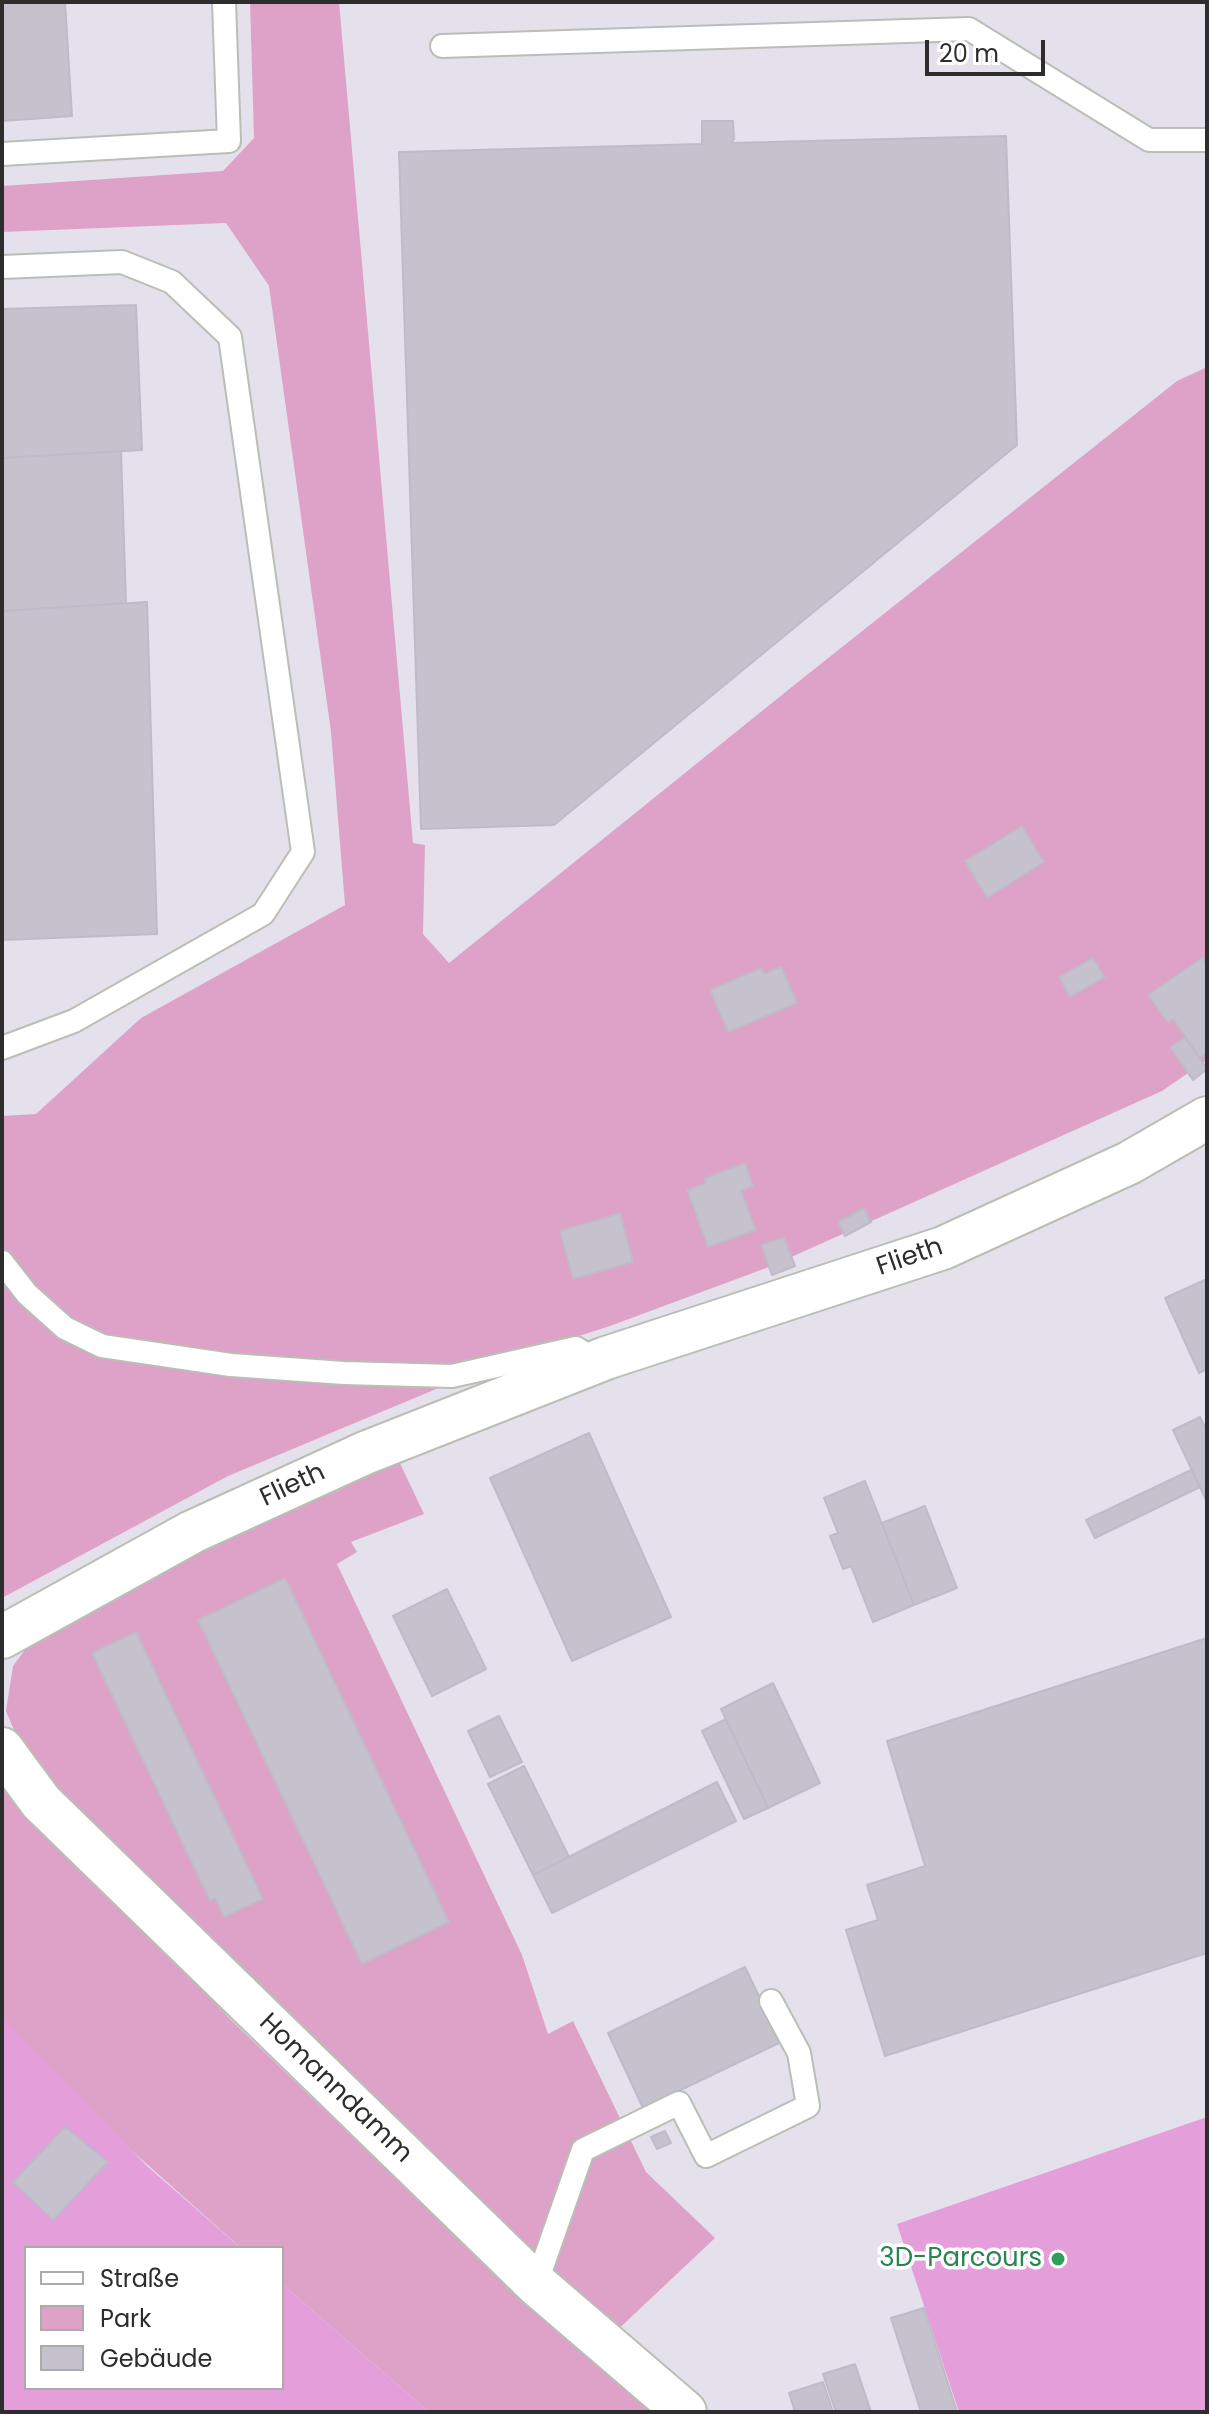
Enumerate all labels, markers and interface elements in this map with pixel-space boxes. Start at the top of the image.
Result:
scale bar [929,24,1049,74]
text: 20 m [939,37,999,70]
street label: Flieth [873,1232,947,1284]
street label: Flieth [256,1457,330,1515]
street label: Homanndamm [252,2008,418,2170]
place label: 3D-Parcours [879,2243,1042,2275]
legend [24,2246,284,2390]
marker: 3D-Parcours [1049,2250,1067,2268]
text: Straße [100,2262,179,2295]
text: Park [100,2302,151,2335]
text: Gebäude [100,2342,212,2375]

